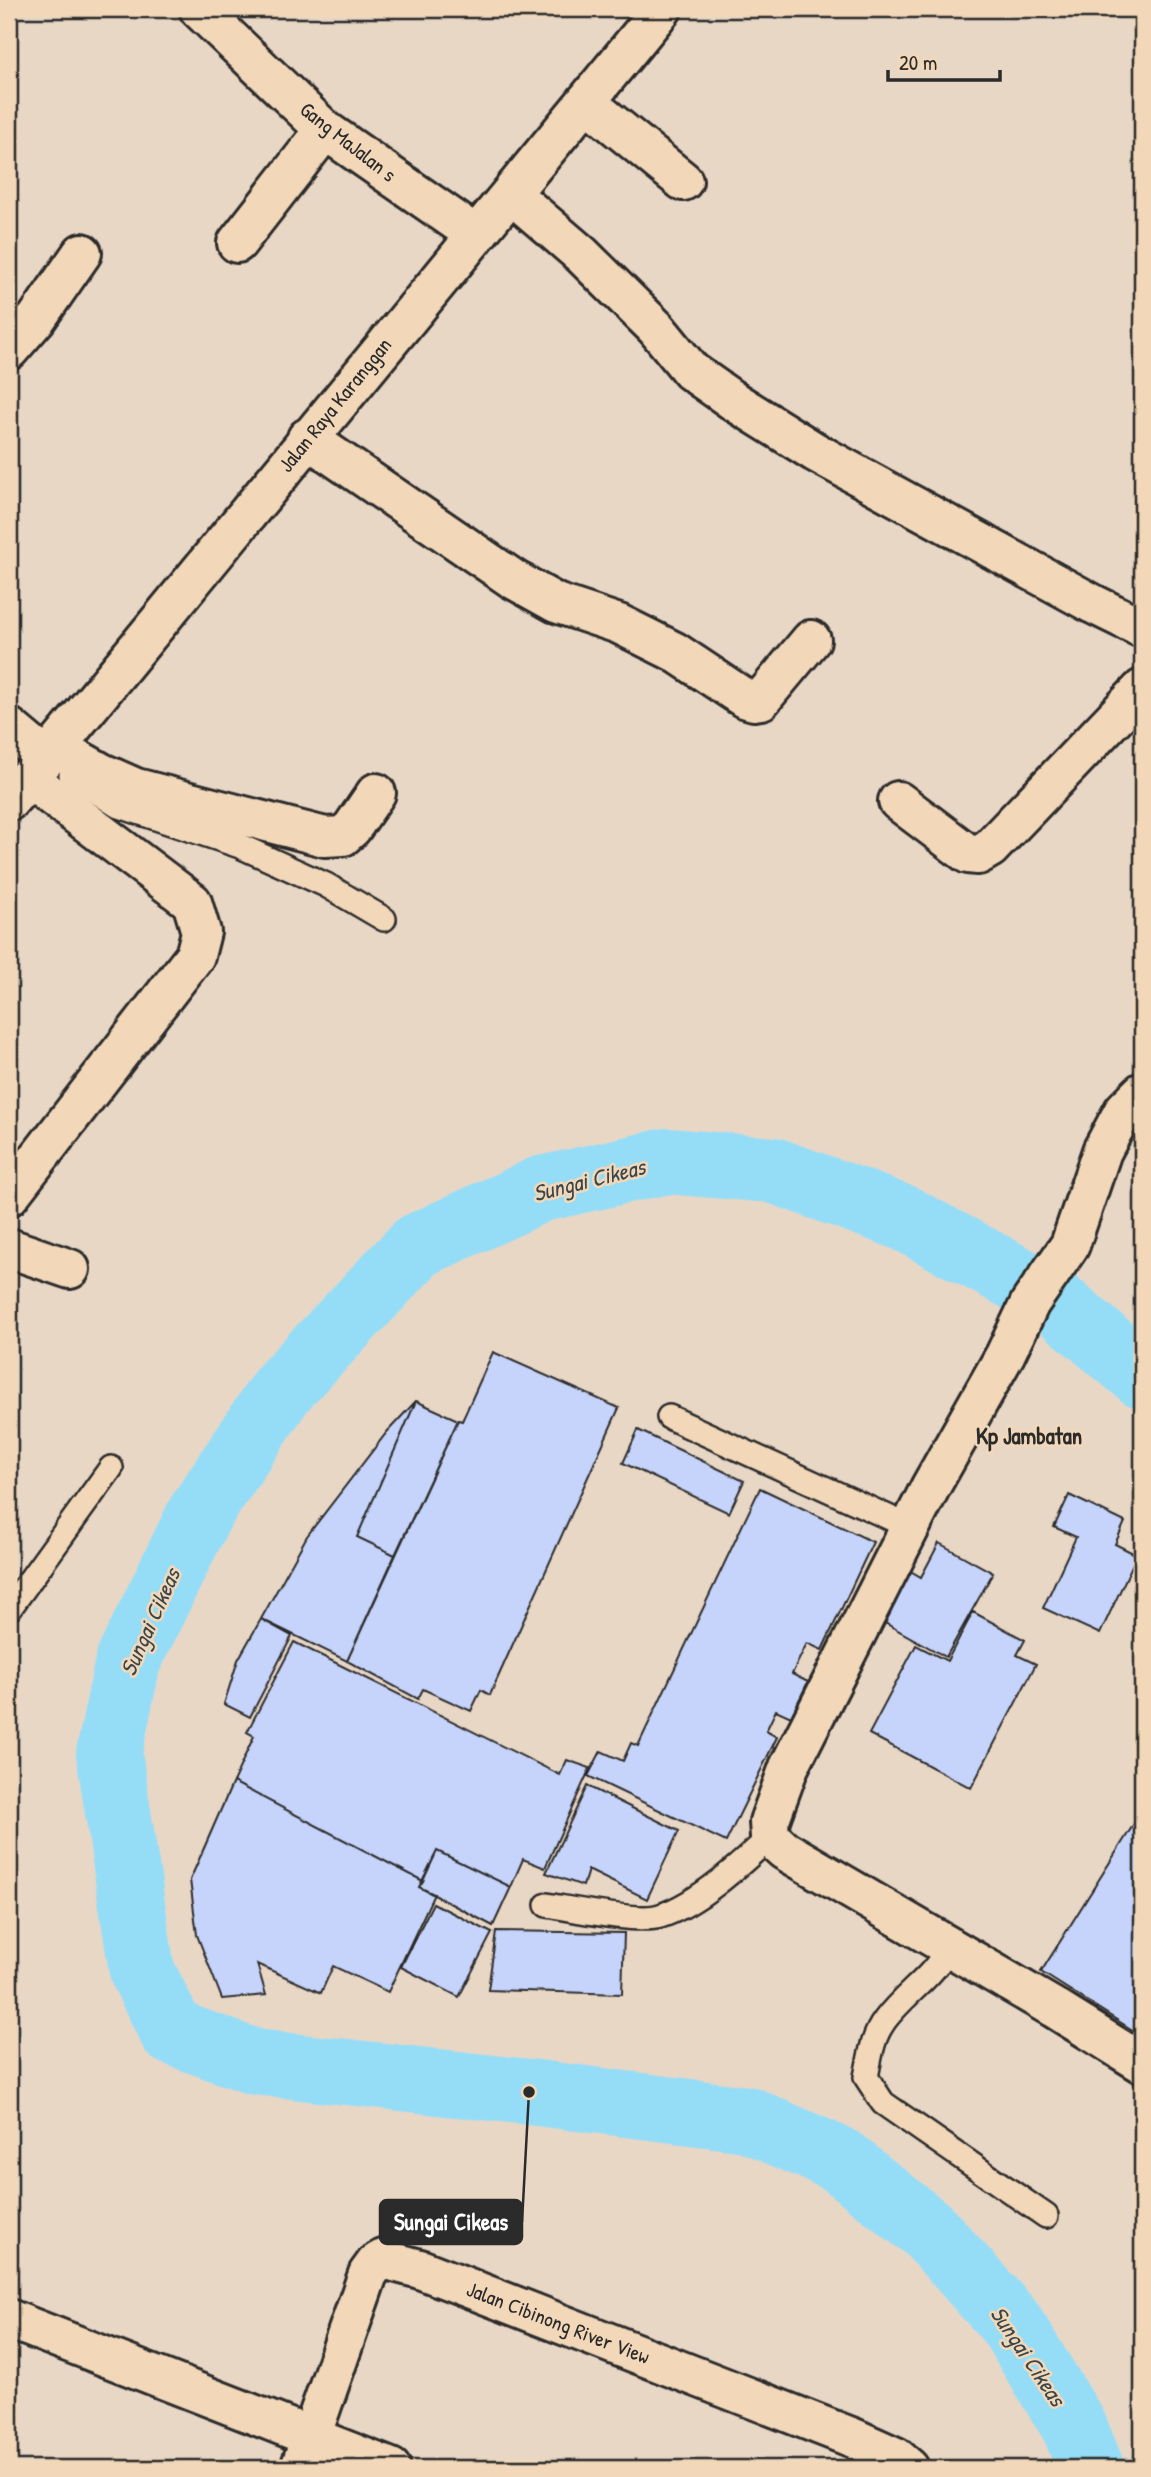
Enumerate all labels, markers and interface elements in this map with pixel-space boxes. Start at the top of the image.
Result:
scale bar [888,38,1000,82]
text: 20 m [899,48,937,77]
street label: Gang MaJalan s [294,95,403,188]
street label: Jalan Raya Karanggan [271,331,398,478]
water label: Sungai Cikeas [530,1150,650,1209]
district label: Kp Jambatan [976,1420,1082,1452]
water label: Sungai Cikeas [112,1561,189,1681]
callout: Sungai Cikeas [380,2200,522,2244]
text: Sungai Cikeas [394,2206,508,2238]
street label: Jalan Cibinong River View [462,2274,654,2371]
water label: Sungai Cikeas [983,2300,1074,2414]

